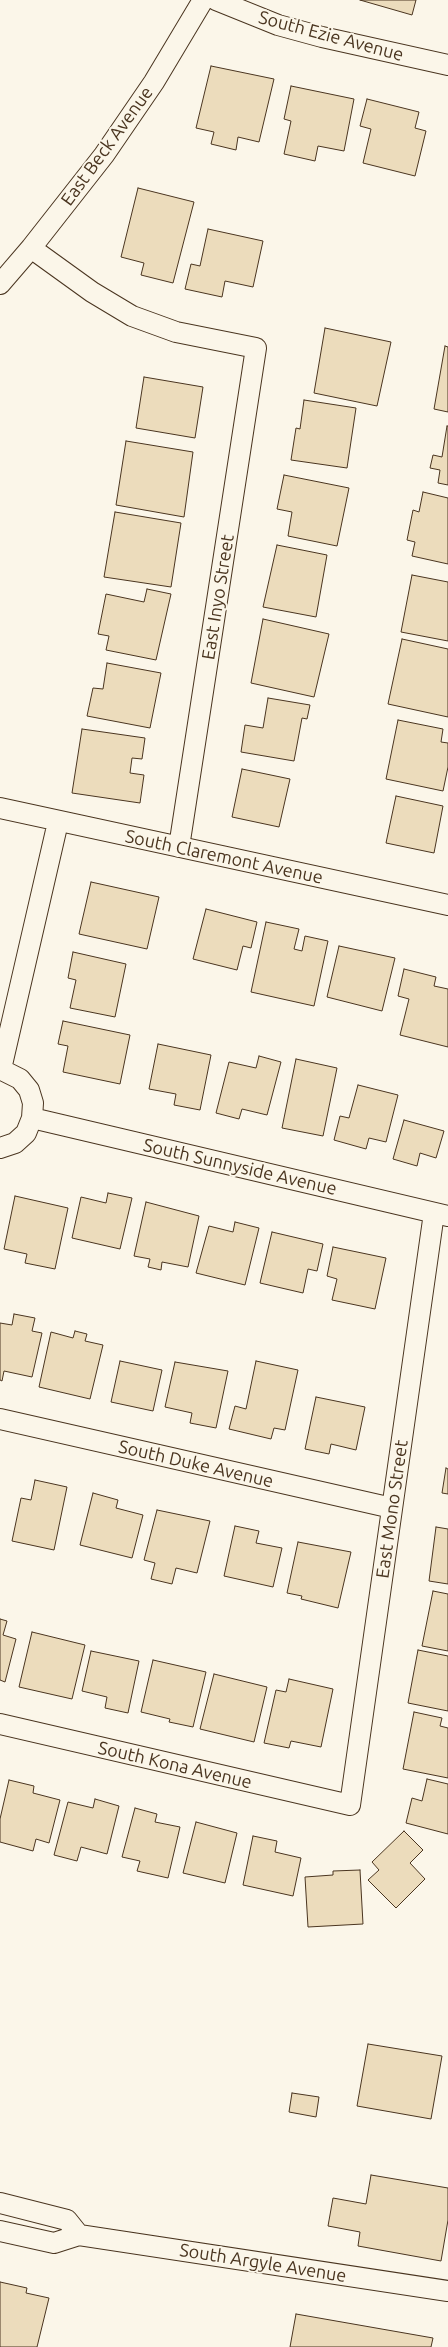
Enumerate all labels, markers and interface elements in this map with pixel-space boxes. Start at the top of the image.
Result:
street label: South Ezie Avenue [256,6,406,66]
street label: East Beck Avenue [57,82,157,210]
street label: East Inyo Street [197,533,239,661]
street label: South Claremont Avenue [123,825,325,889]
street label: South Sunnyside Avenue [141,1134,339,1200]
street label: South Duke Avenue [117,1436,275,1492]
street label: East Mono Street [372,1438,412,1580]
street label: South Kona Avenue [96,1737,254,1793]
street label: South Argyle Avenue [178,2239,348,2287]

